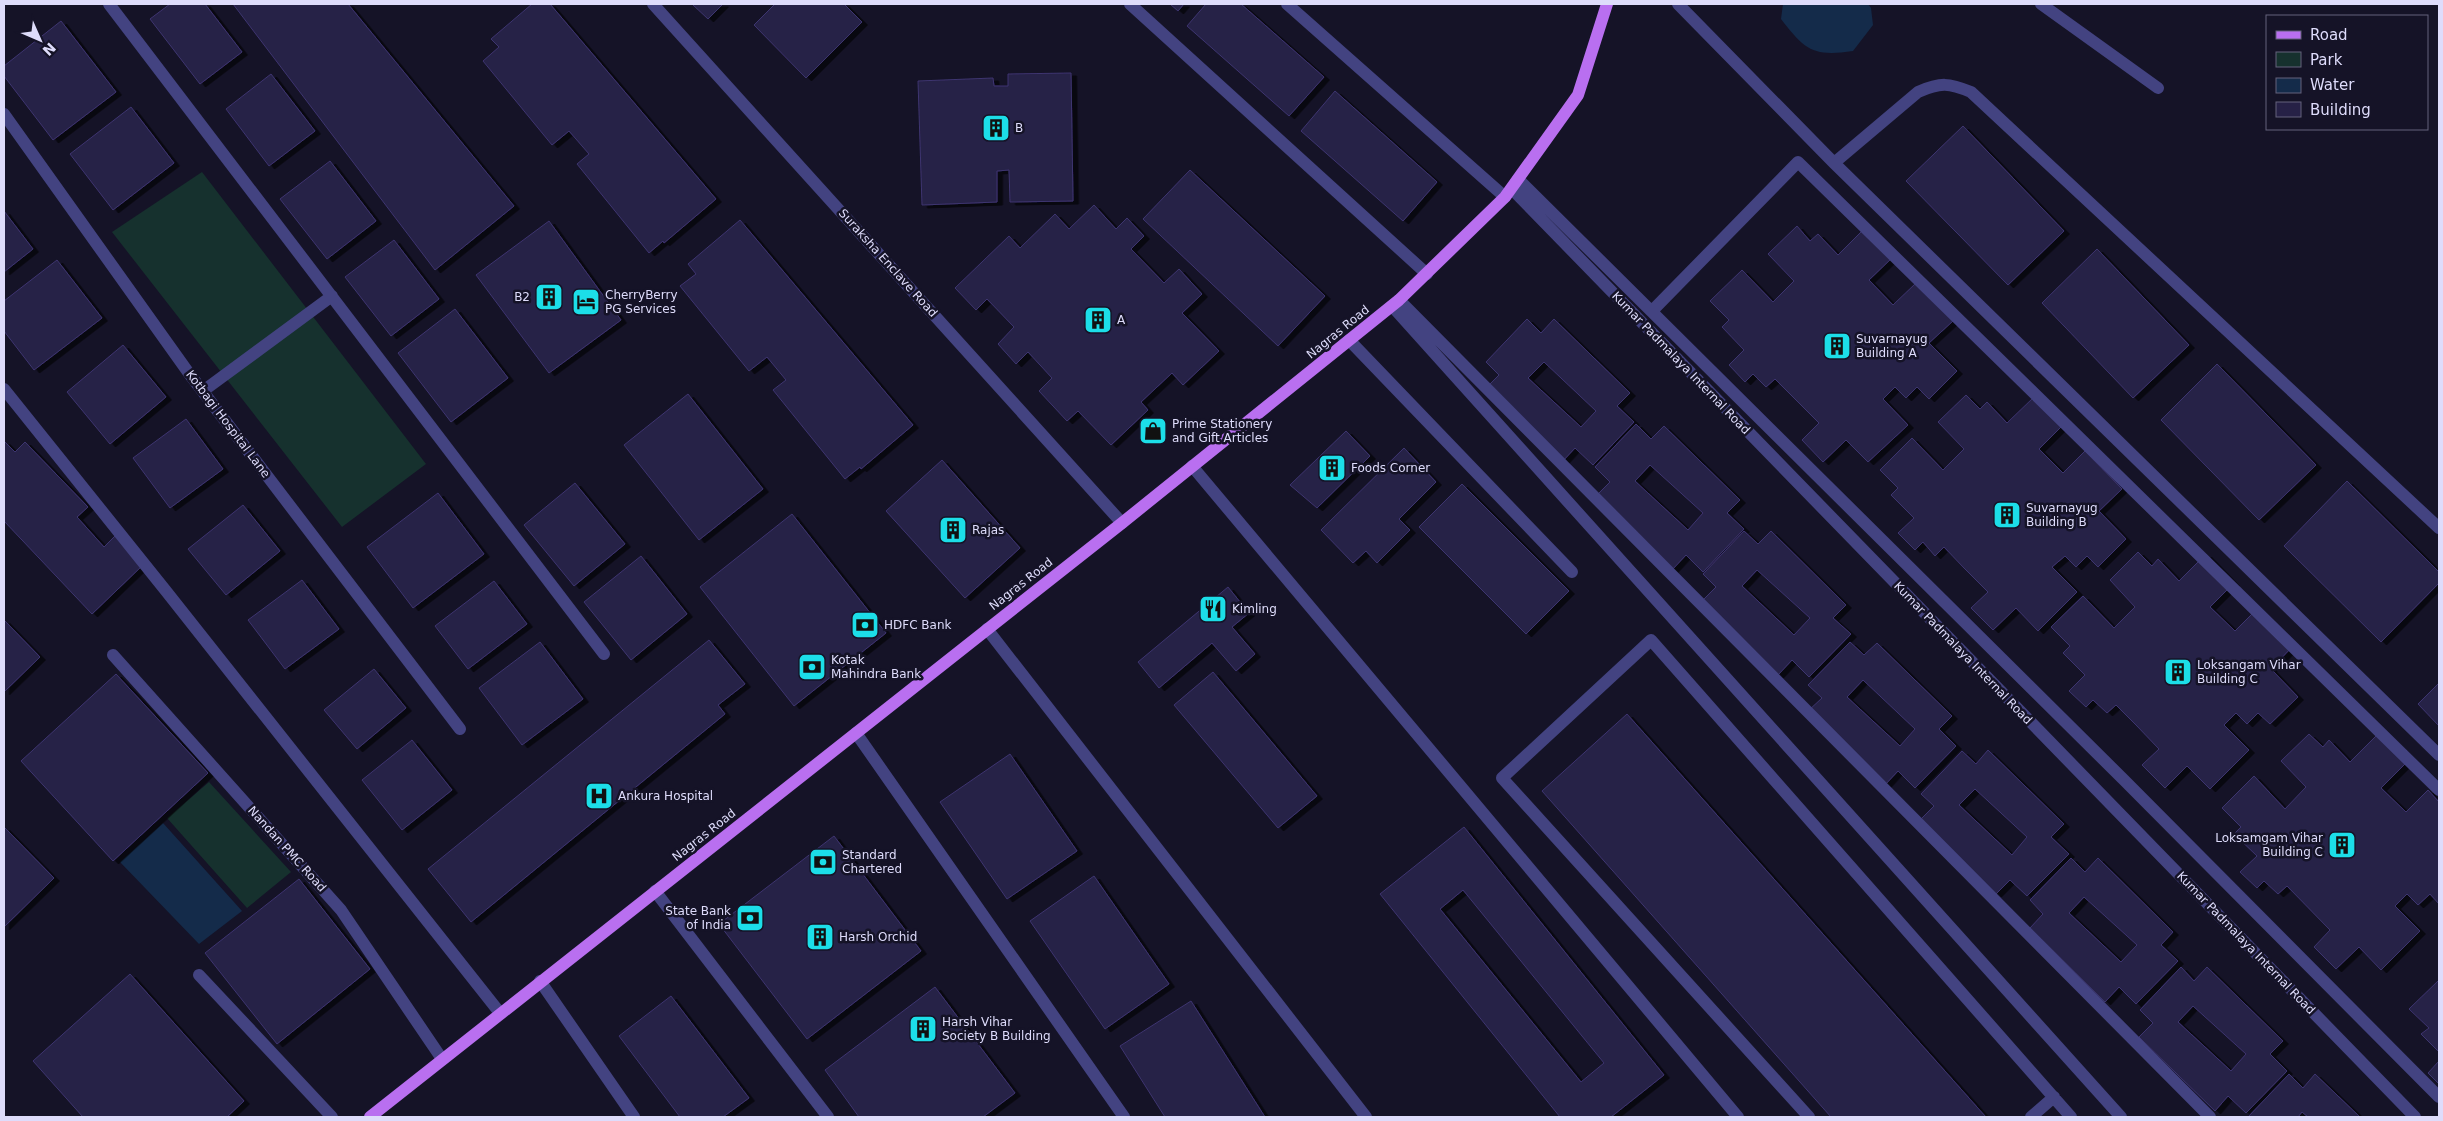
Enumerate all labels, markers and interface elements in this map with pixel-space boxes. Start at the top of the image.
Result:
north arrow [15,15,65,65]
legend [2266,15,2428,130]
text: Road [2310,26,2348,44]
text: N [39,39,59,59]
text: Park [2310,51,2343,69]
text: Water [2310,76,2355,94]
text: Building [2310,101,2371,119]
building icon: B [981,113,1011,143]
place label: B [1015,121,1023,135]
street label: Suraksha Enclave Road [836,206,940,320]
building icon: B2 [534,282,564,312]
hotel icon: CherryBerry PG Services [571,287,601,317]
place label: CherryBerry PG Services [605,288,678,316]
street label: Kumar Padmalaya Internal Road [1609,289,1753,437]
place label: B2 [514,290,530,304]
street label: Nagras Road [1304,303,1372,361]
building icon: A [1083,305,1113,335]
place label: A [1117,313,1126,327]
building icon: Suvarnayug Building A [1822,331,1852,361]
place label: Suvarnayug Building A [1856,332,1928,360]
street label: Kotbagi Hospital Lane [183,368,273,480]
shop icon: Prime Stationery and Gift Articles [1138,416,1168,446]
place label: Prime Stationery and Gift Articles [1172,417,1272,445]
building icon: Foods Corner [1317,453,1347,483]
place label: Foods Corner [1351,461,1430,475]
building icon: Suvarnayug Building B [1992,500,2022,530]
place label: Suvarnayug Building B [2026,501,2098,529]
building icon: Rajas [938,515,968,545]
place label: Rajas [972,523,1004,537]
street label: Nagras Road [987,555,1055,613]
street label: Kumar Padmalaya Internal Road [1891,579,2035,727]
restaurant icon: Kimling [1198,594,1228,624]
place label: Kimling [1232,602,1277,616]
bank icon: HDFC Bank [850,610,880,640]
place label: HDFC Bank [884,618,952,632]
bank icon: Kotak Mahindra Bank [797,652,827,682]
place label: Kotak Mahindra Bank [831,653,921,681]
building icon: Loksangam Vihar Building C [2163,657,2193,687]
place label: Loksangam Vihar Building C [2197,658,2301,686]
hospital icon: Ankura Hospital [584,781,614,811]
place label: Ankura Hospital [618,789,713,803]
street label: Nandan PMC Road [245,803,329,895]
street label: Nagras Road [670,806,738,864]
building icon: Loksamgam Vihar Building C [2327,830,2357,860]
place label: Loksamgam Vihar Building C [2215,831,2323,859]
bank icon: Standard Chartered [808,847,838,877]
place label: Standard Chartered [842,848,902,876]
street label: Kumar Padmalaya Internal Road [2174,869,2318,1017]
bank icon: State Bank of India [735,903,765,933]
place label: State Bank of India [665,904,731,932]
building icon: Harsh Orchid [805,922,835,952]
place label: Harsh Orchid [839,930,917,944]
building icon: Harsh Vihar Society B Building [908,1014,938,1044]
place label: Harsh Vihar Society B Building [942,1015,1051,1043]

